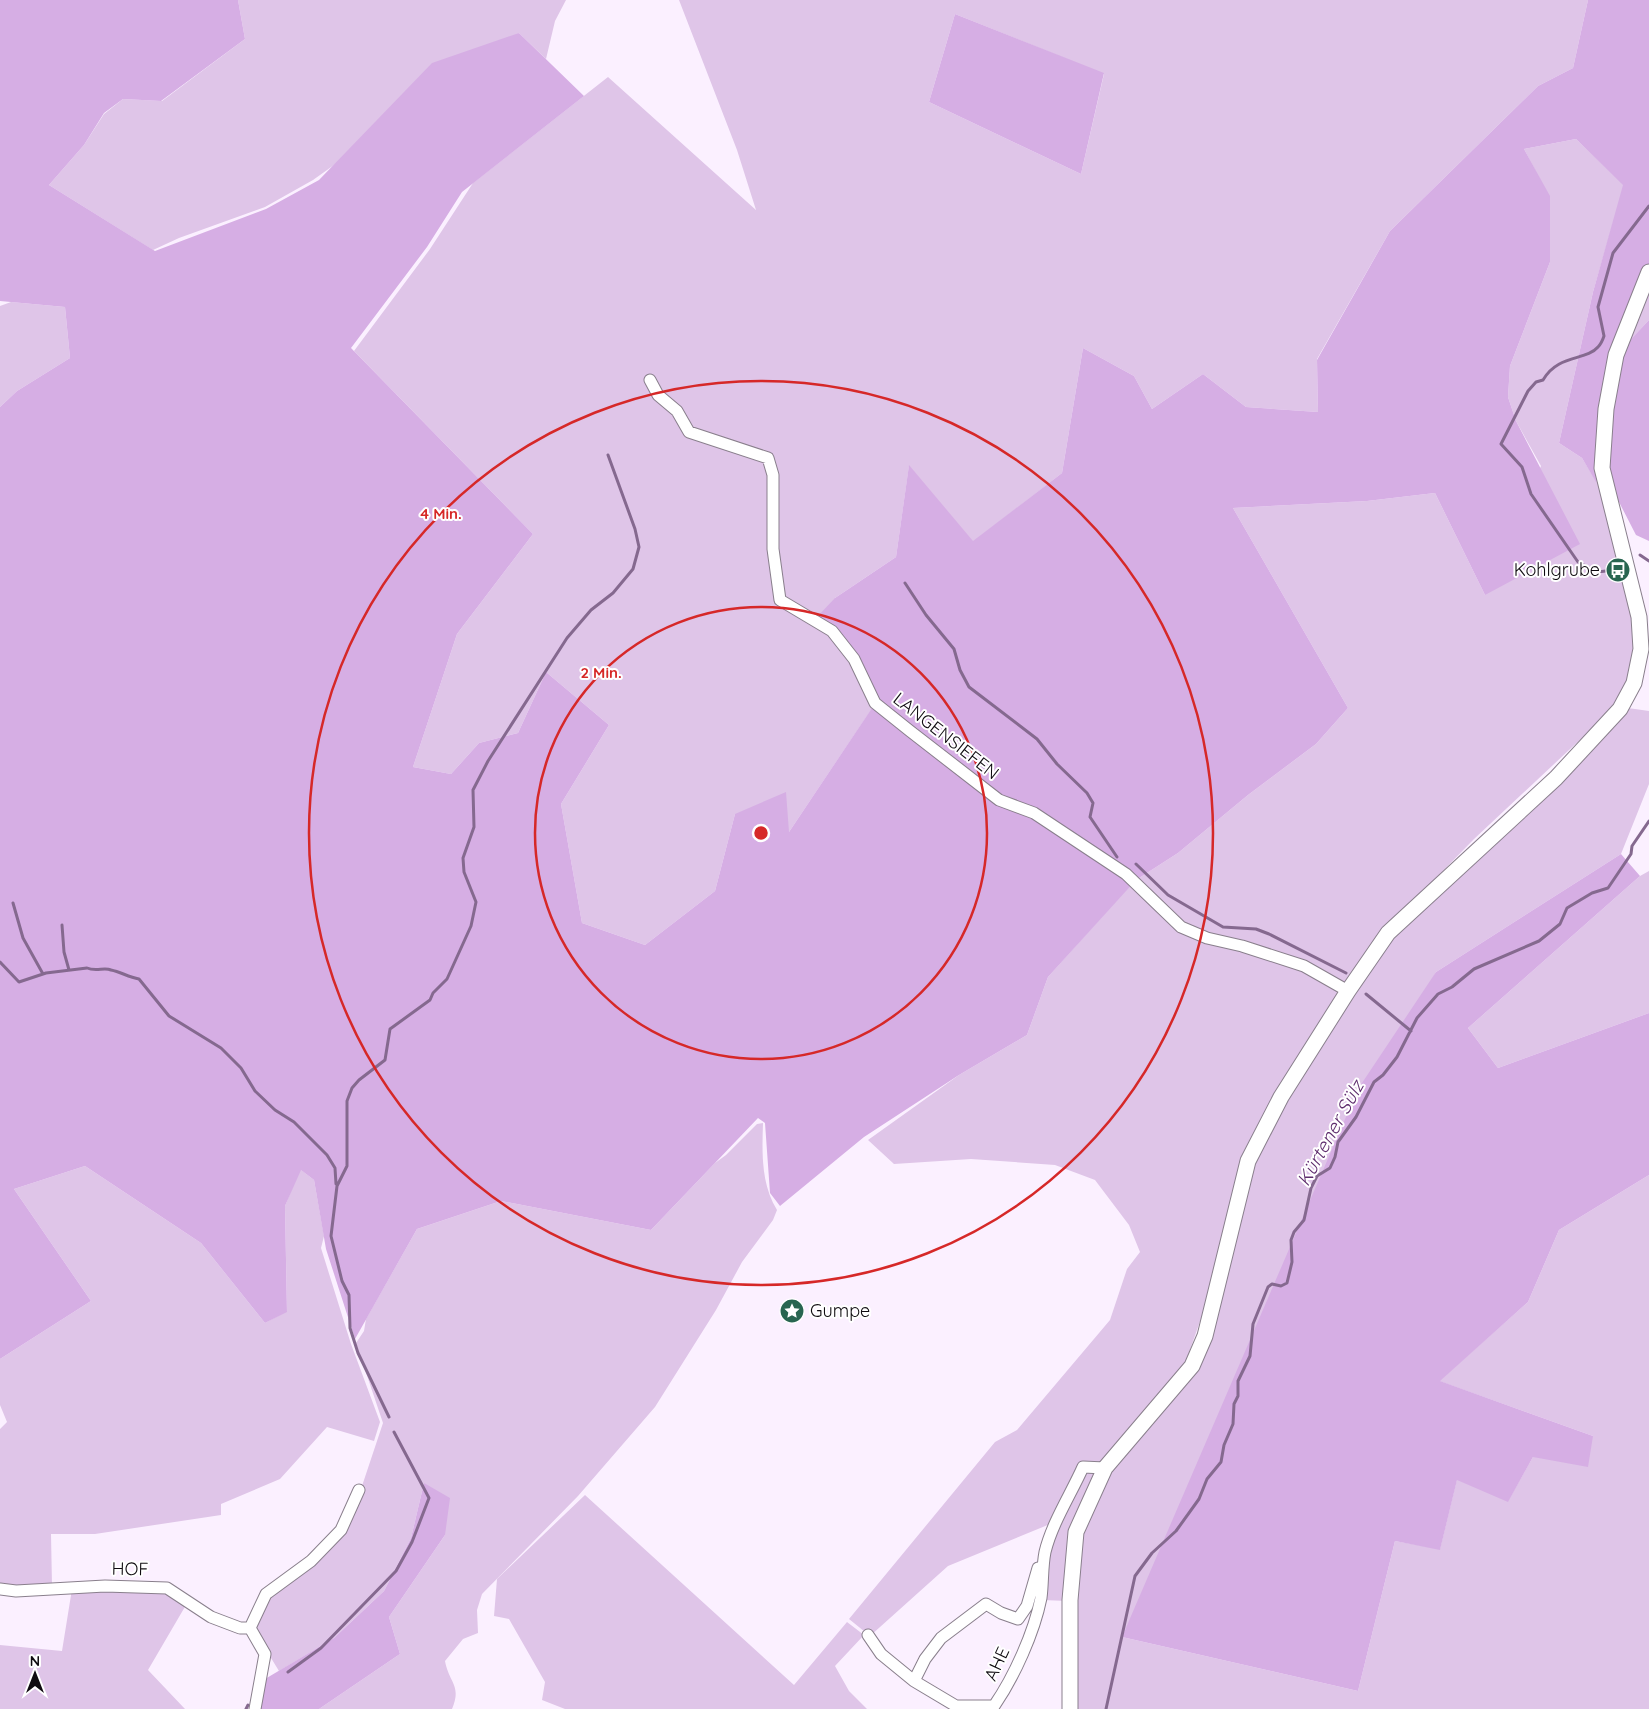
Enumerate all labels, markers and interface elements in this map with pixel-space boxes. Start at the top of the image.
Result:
text: 4 Min. [420,504,462,523]
bus stop icon: Kohlgrube [1605,557,1631,583]
place label: Kohlgrube [1514,558,1600,581]
text: 2 Min. [580,663,622,682]
street label: LANGENSIEFEN [889,687,1004,784]
centre of rings [752,824,770,842]
water label: Kürtener Sülz [1291,1074,1370,1190]
place icon: Gumpe [779,1298,805,1324]
place label: Gumpe [810,1299,870,1322]
street label: HOF [111,1557,149,1580]
street label: AHE [979,1643,1014,1684]
north arrow [10,1649,60,1699]
text: N [30,1652,40,1670]

